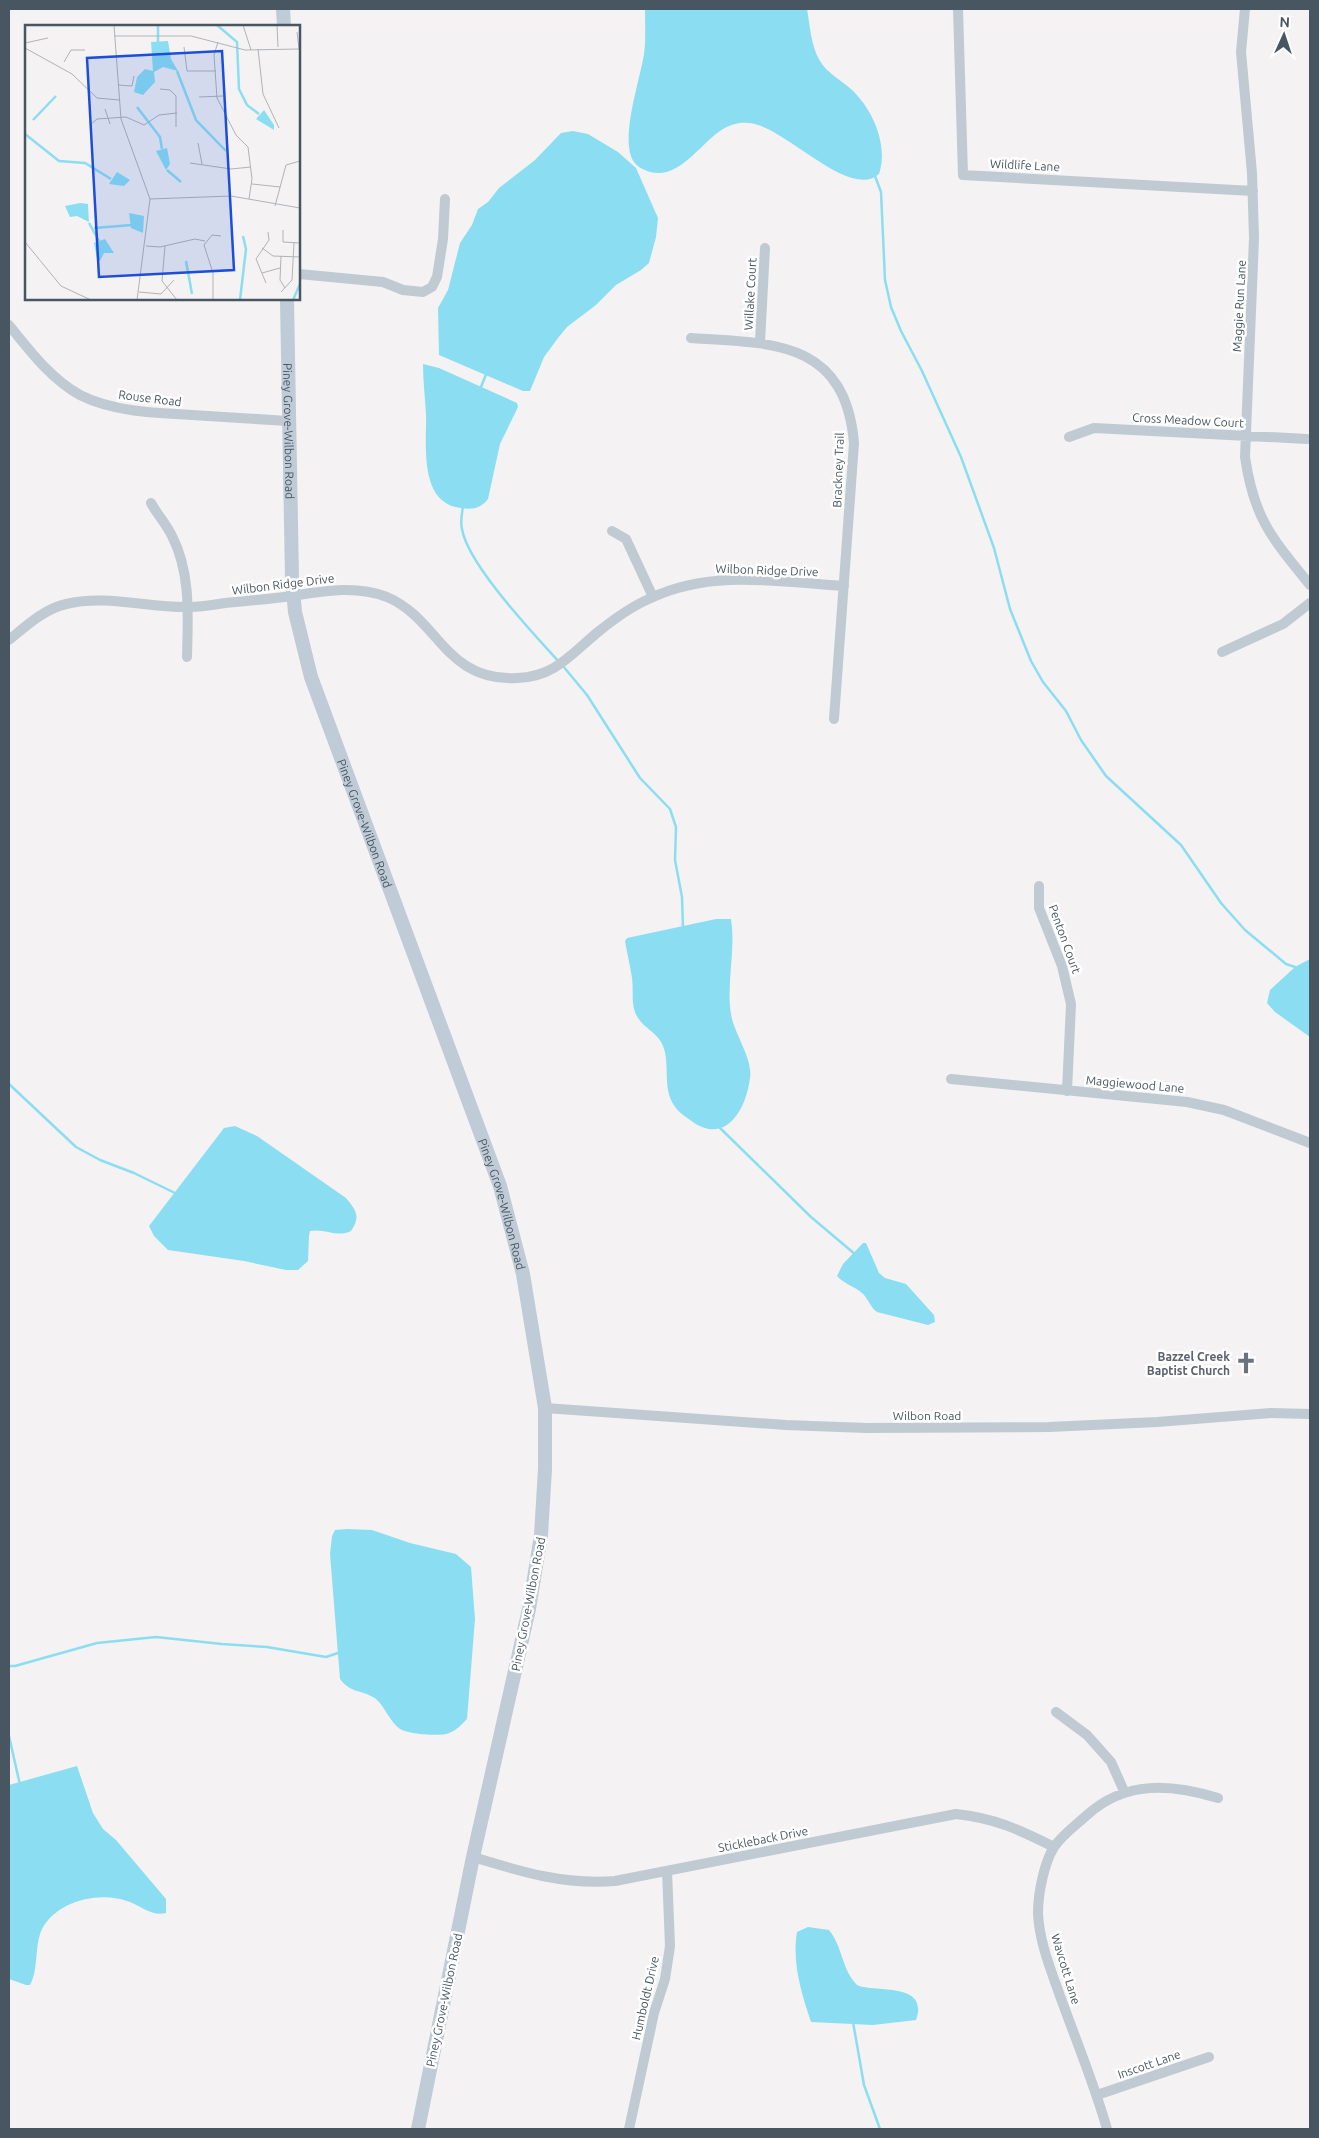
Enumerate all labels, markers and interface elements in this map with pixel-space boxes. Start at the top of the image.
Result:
north arrow [1259,10,1309,60]
text: N [1279,14,1290,30]
inset map [25,25,300,300]
street label: Wildlife Lane [990,157,1060,173]
street label: Willake Court [742,257,758,331]
street label: Maggie Run Lane [1230,260,1248,352]
street label: Piney Grove-Wilbon Road [282,363,297,499]
street label: Rouse Road [118,388,182,408]
street label: Cross Meadow Court [1132,411,1244,429]
street label: Brackney Trail [830,432,846,508]
street label: Wilbon Ridge Drive [715,562,819,578]
street label: Wilbon Ridge Drive [231,571,335,597]
street label: Piney Grove-Wilbon Road [335,757,395,889]
street label: Penton Court [1047,903,1084,975]
street label: Maggiewood Lane [1085,1073,1185,1095]
street label: Piney Grove-Wilbon Road [476,1137,528,1271]
place label: Bazzel Creek Baptist Church [1147,1350,1230,1377]
church icon: Bazzel Creek Baptist Church [1233,1350,1259,1376]
street label: Wilbon Road [893,1409,961,1422]
street label: Piney Grove-Wilbon Road [509,1536,547,1672]
street label: Stickleback Drive [717,1824,809,1854]
street label: Piney Grove-Wilbon Road [423,1932,465,2068]
street label: Wavcott Lane [1049,1932,1083,2006]
street label: Humboldt Drive [629,1955,661,2041]
street label: Inscott Lane [1116,2047,1182,2081]

